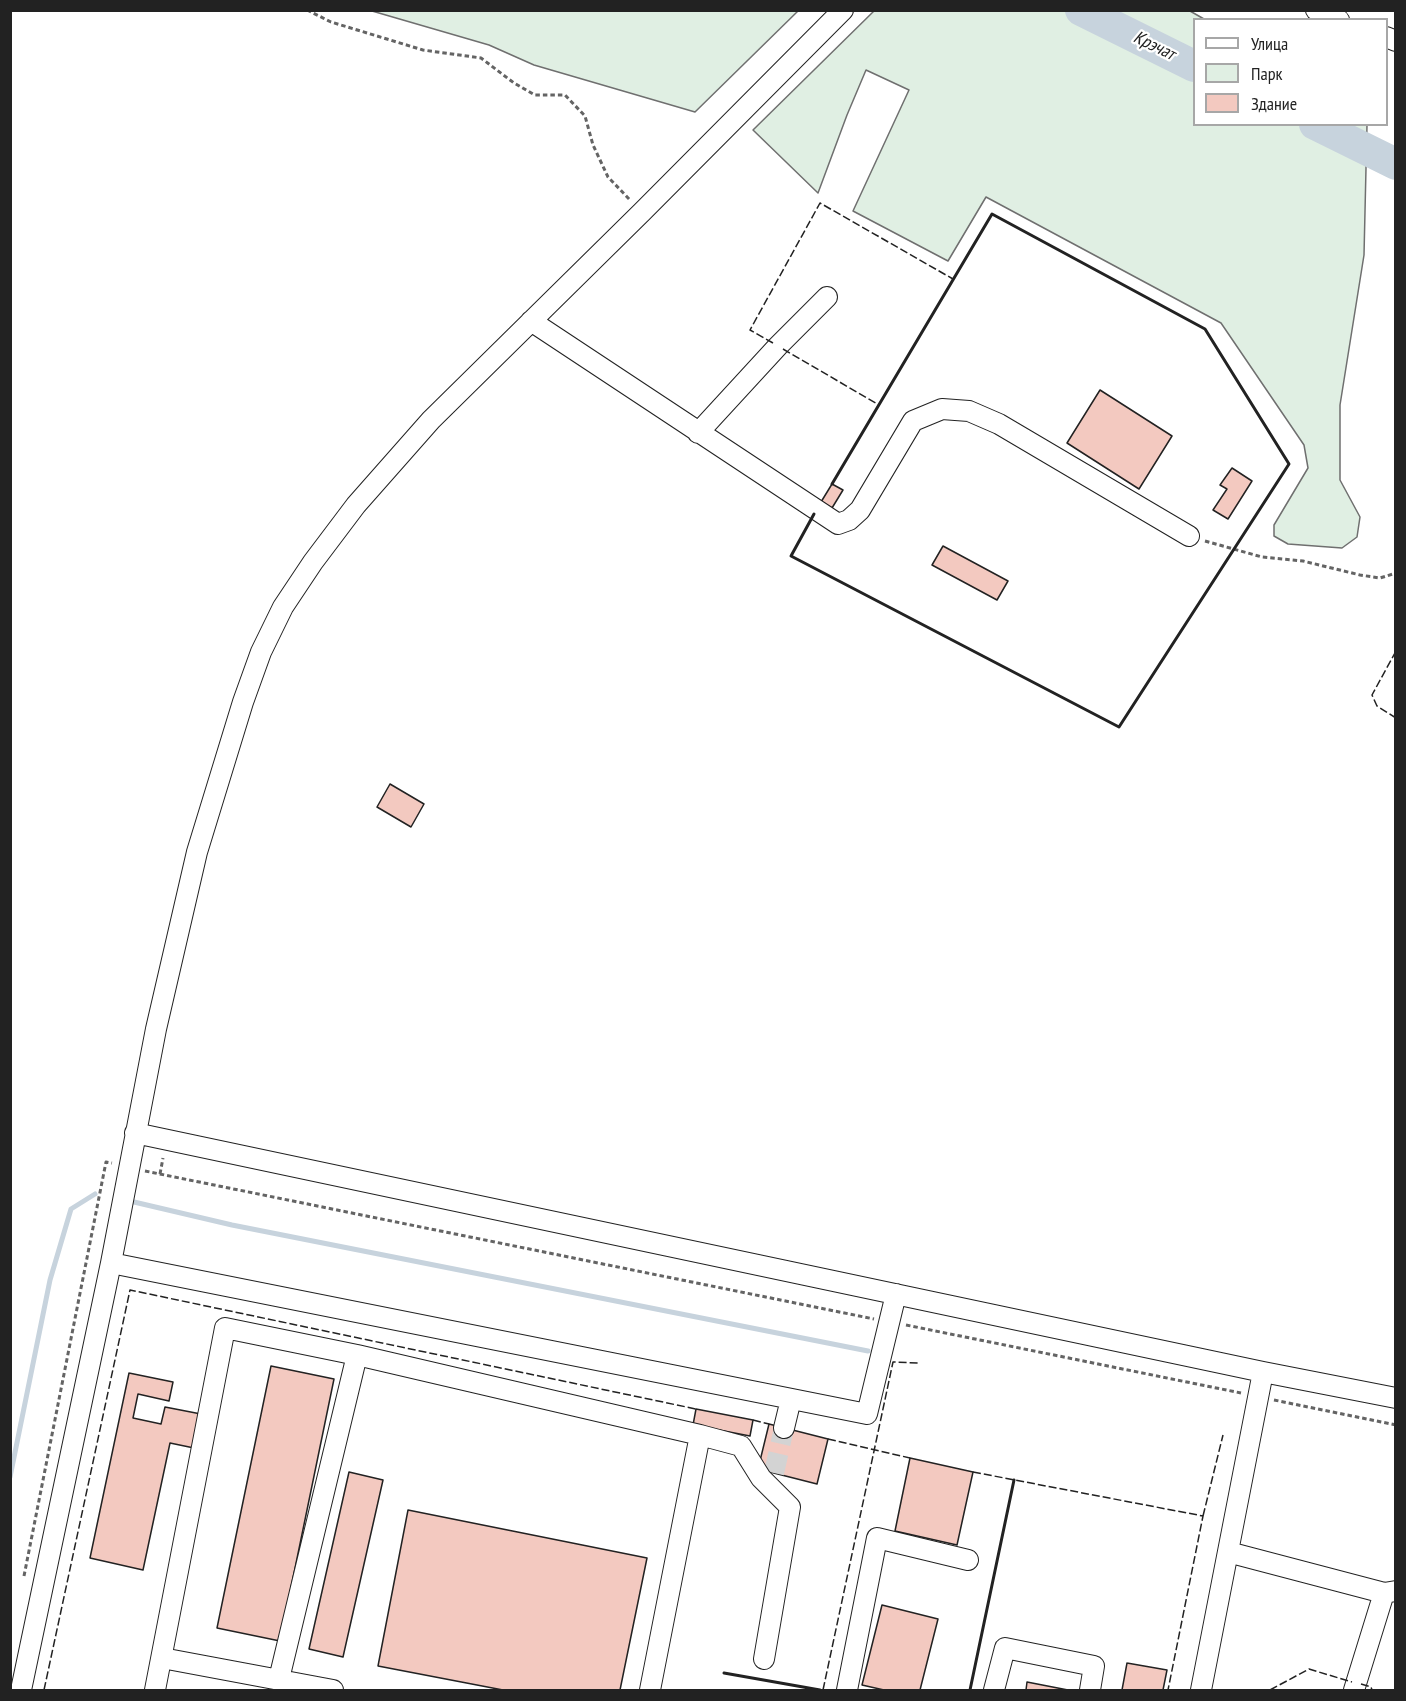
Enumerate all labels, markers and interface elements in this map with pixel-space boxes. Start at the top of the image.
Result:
legend [1193,18,1388,126]
water label: Крэчат [1130,27,1178,65]
text: Улица [1251,32,1288,55]
text: Парк [1251,62,1282,85]
text: Здание [1251,92,1297,115]

